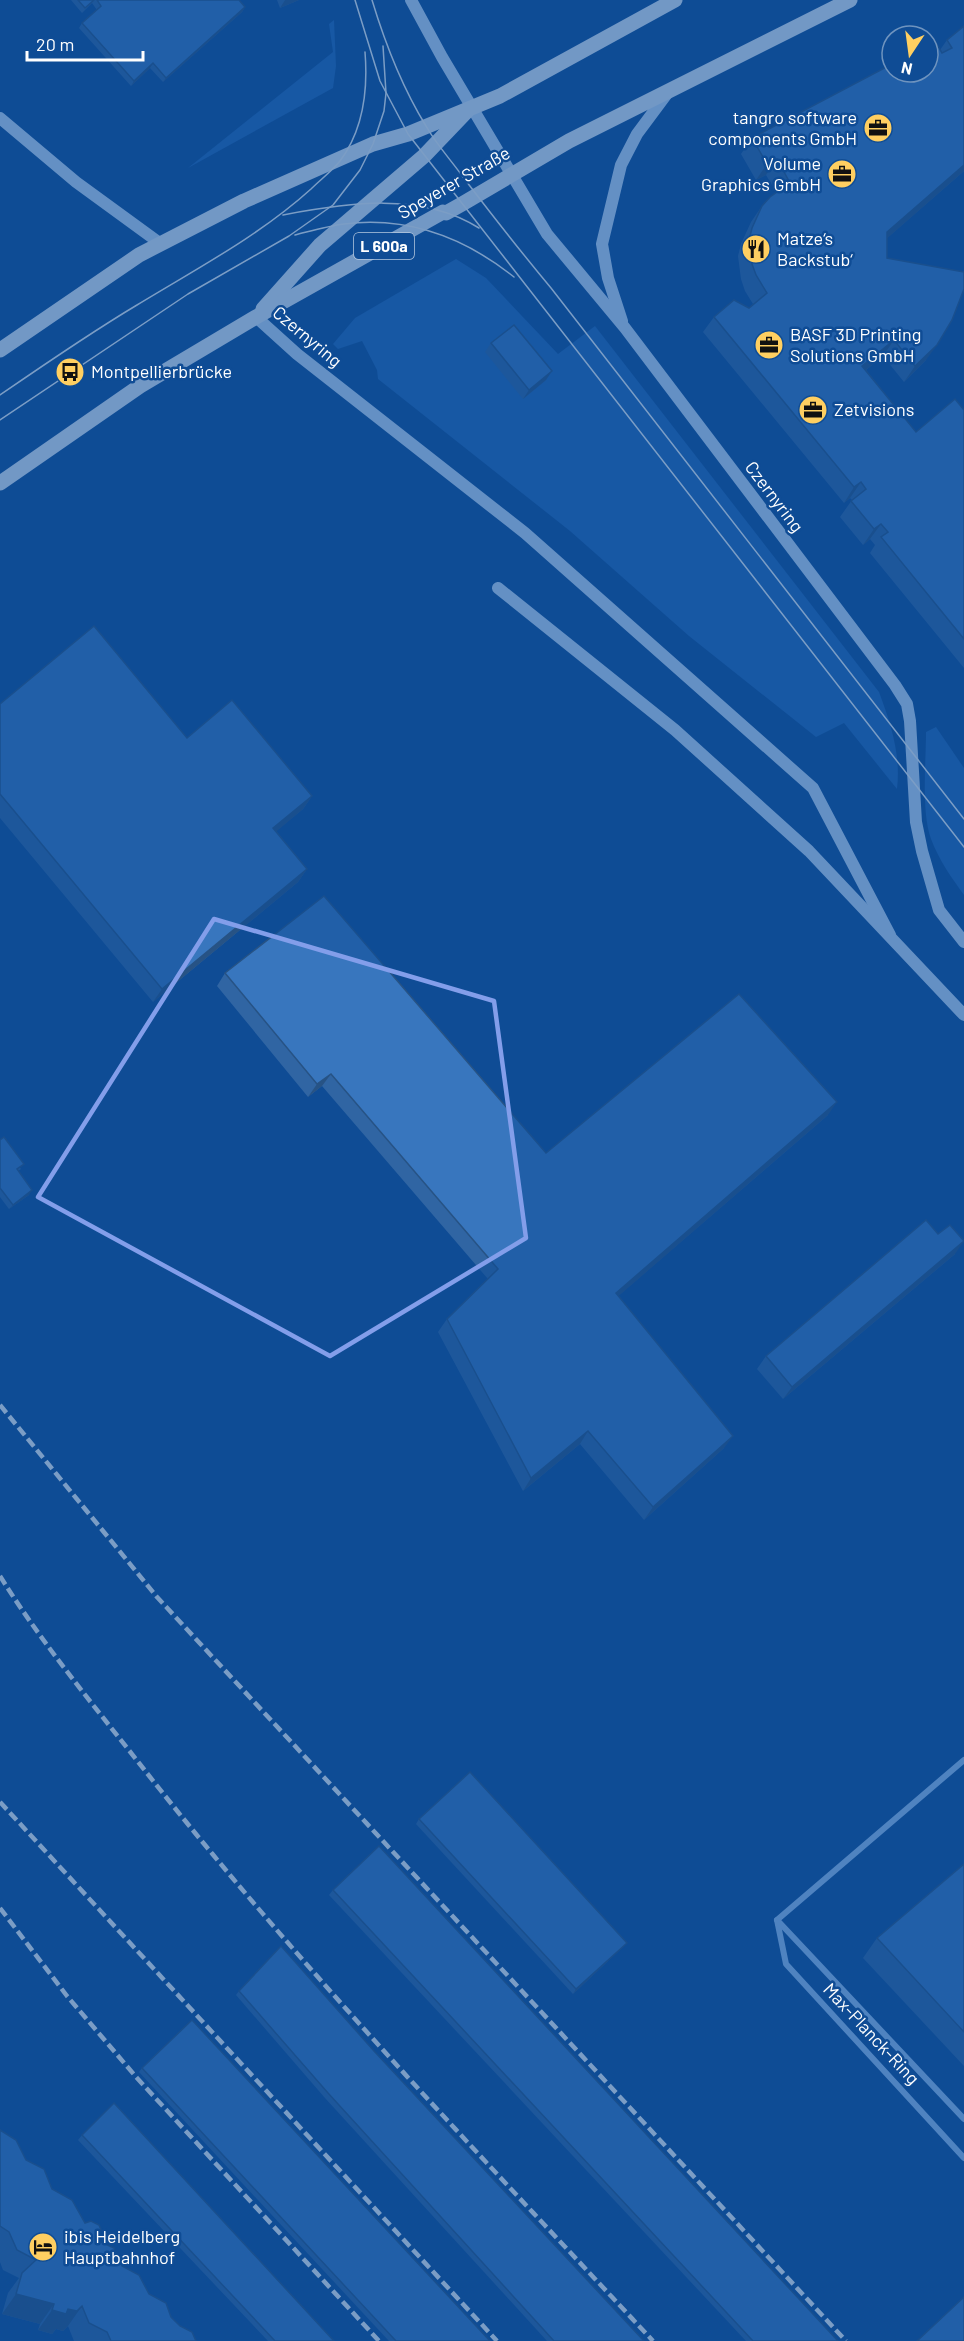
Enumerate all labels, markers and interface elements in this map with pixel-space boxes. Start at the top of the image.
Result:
scale bar [27,24,142,62]
north arrow [880,24,940,84]
text: 20 m [36,33,74,55]
text: N [899,59,914,80]
place label: tangro software components GmbH [708,106,857,149]
office icon: tangro software components GmbH [862,112,894,144]
street label: Speyerer Straße [393,141,514,223]
place label: Volume Graphics GmbH [701,152,821,195]
office icon: Volume Graphics GmbH [826,158,858,190]
place label: Matze‘s Backstub‘ [777,227,853,270]
road number: L 600a [354,233,414,259]
restaurant icon: Matze‘s Backstub‘ [740,233,772,265]
street label: Czernyring [269,301,347,371]
place label: BASF 3D Printing Solutions GmbH [790,323,921,366]
office icon: BASF 3D Printing Solutions GmbH [753,329,785,361]
bus stop icon: Montpellierbrücke [54,356,86,388]
place label: Montpellierbrücke [91,360,232,382]
office icon: Zetvisions [797,394,829,426]
place label: Zetvisions [834,398,914,420]
street label: Czernyring [741,456,809,536]
street label: Max-Planck-Ring [819,1978,924,2089]
place label: ibis Heidelberg Hauptbahnhof [64,2225,180,2268]
hotel icon: ibis Heidelberg Hauptbahnhof [27,2231,59,2263]

